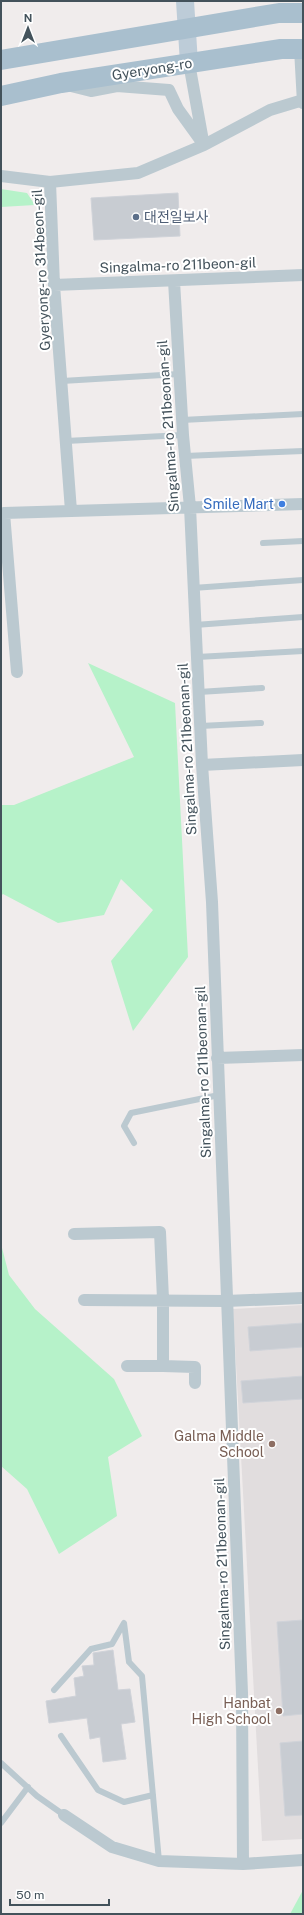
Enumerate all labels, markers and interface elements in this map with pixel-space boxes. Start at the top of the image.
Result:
north arrow [8,8,48,48]
text: N [24,12,32,24]
street label: Gyeryong-ro [111,55,193,83]
street label: Gyeryong-ro 314beon-gil [29,189,53,351]
place label: 대전일보사 [144,209,209,225]
marker: 대전일보사 [131,212,141,222]
street label: Singalma-ro 211beon-gil [99,254,257,276]
street label: Singalma-ro 211beonan-gil [154,339,182,513]
place label: Smile Mart [203,496,274,512]
marker: Smile Mart [277,499,287,509]
street label: Singalma-ro 211beonan-gil [174,662,200,836]
street label: Singalma-ro 211beonan-gil [192,985,214,1159]
place label: Galma Middle School [174,1428,264,1460]
marker: Galma Middle School [267,1439,277,1449]
street label: Singalma-ro 211beonan-gil [211,1477,233,1651]
place label: Hanbat High School [192,1695,271,1727]
marker: Hanbat High School [274,1706,284,1716]
scale bar [10,1881,109,1907]
text: 50 m [16,1888,44,1902]

